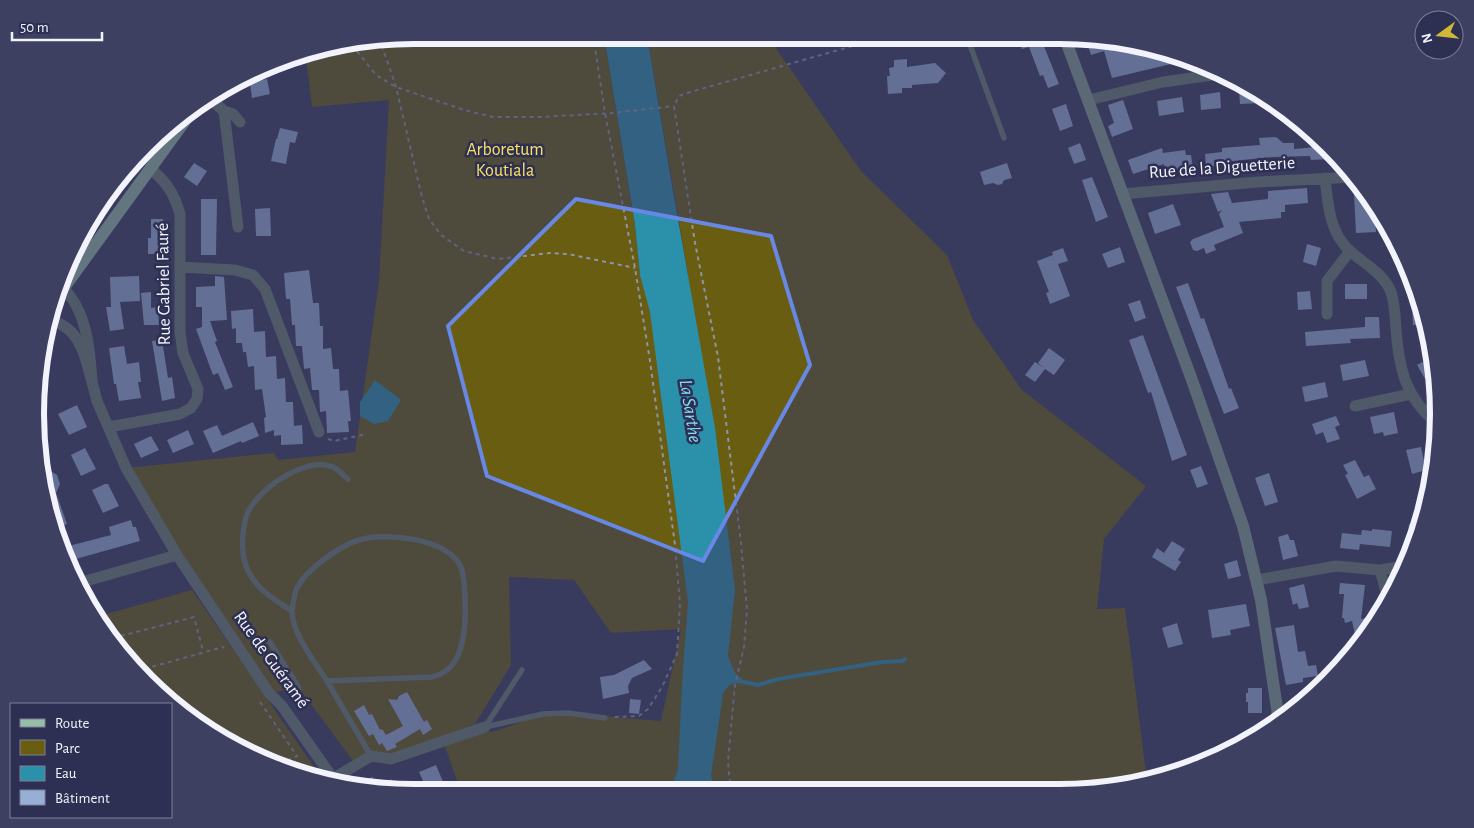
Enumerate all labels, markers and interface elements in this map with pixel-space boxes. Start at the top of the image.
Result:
scale bar [12,10,102,42]
north arrow [1414,10,1464,60]
text: 50 m [20,20,49,35]
text: N [1419,32,1435,45]
park label: Arboretum Koutiala [466,141,544,180]
street label: Rue de la Diguetterie [1148,154,1296,182]
street label: Rue Gabriel Fauré [154,223,174,345]
water label: La Sarthe [676,378,704,444]
street label: Rue de Guéramé [230,608,312,712]
legend [10,703,172,818]
text: Route [55,716,89,731]
text: Parc [55,741,80,756]
text: Eau [55,766,77,781]
text: Bâtiment [55,791,110,806]

